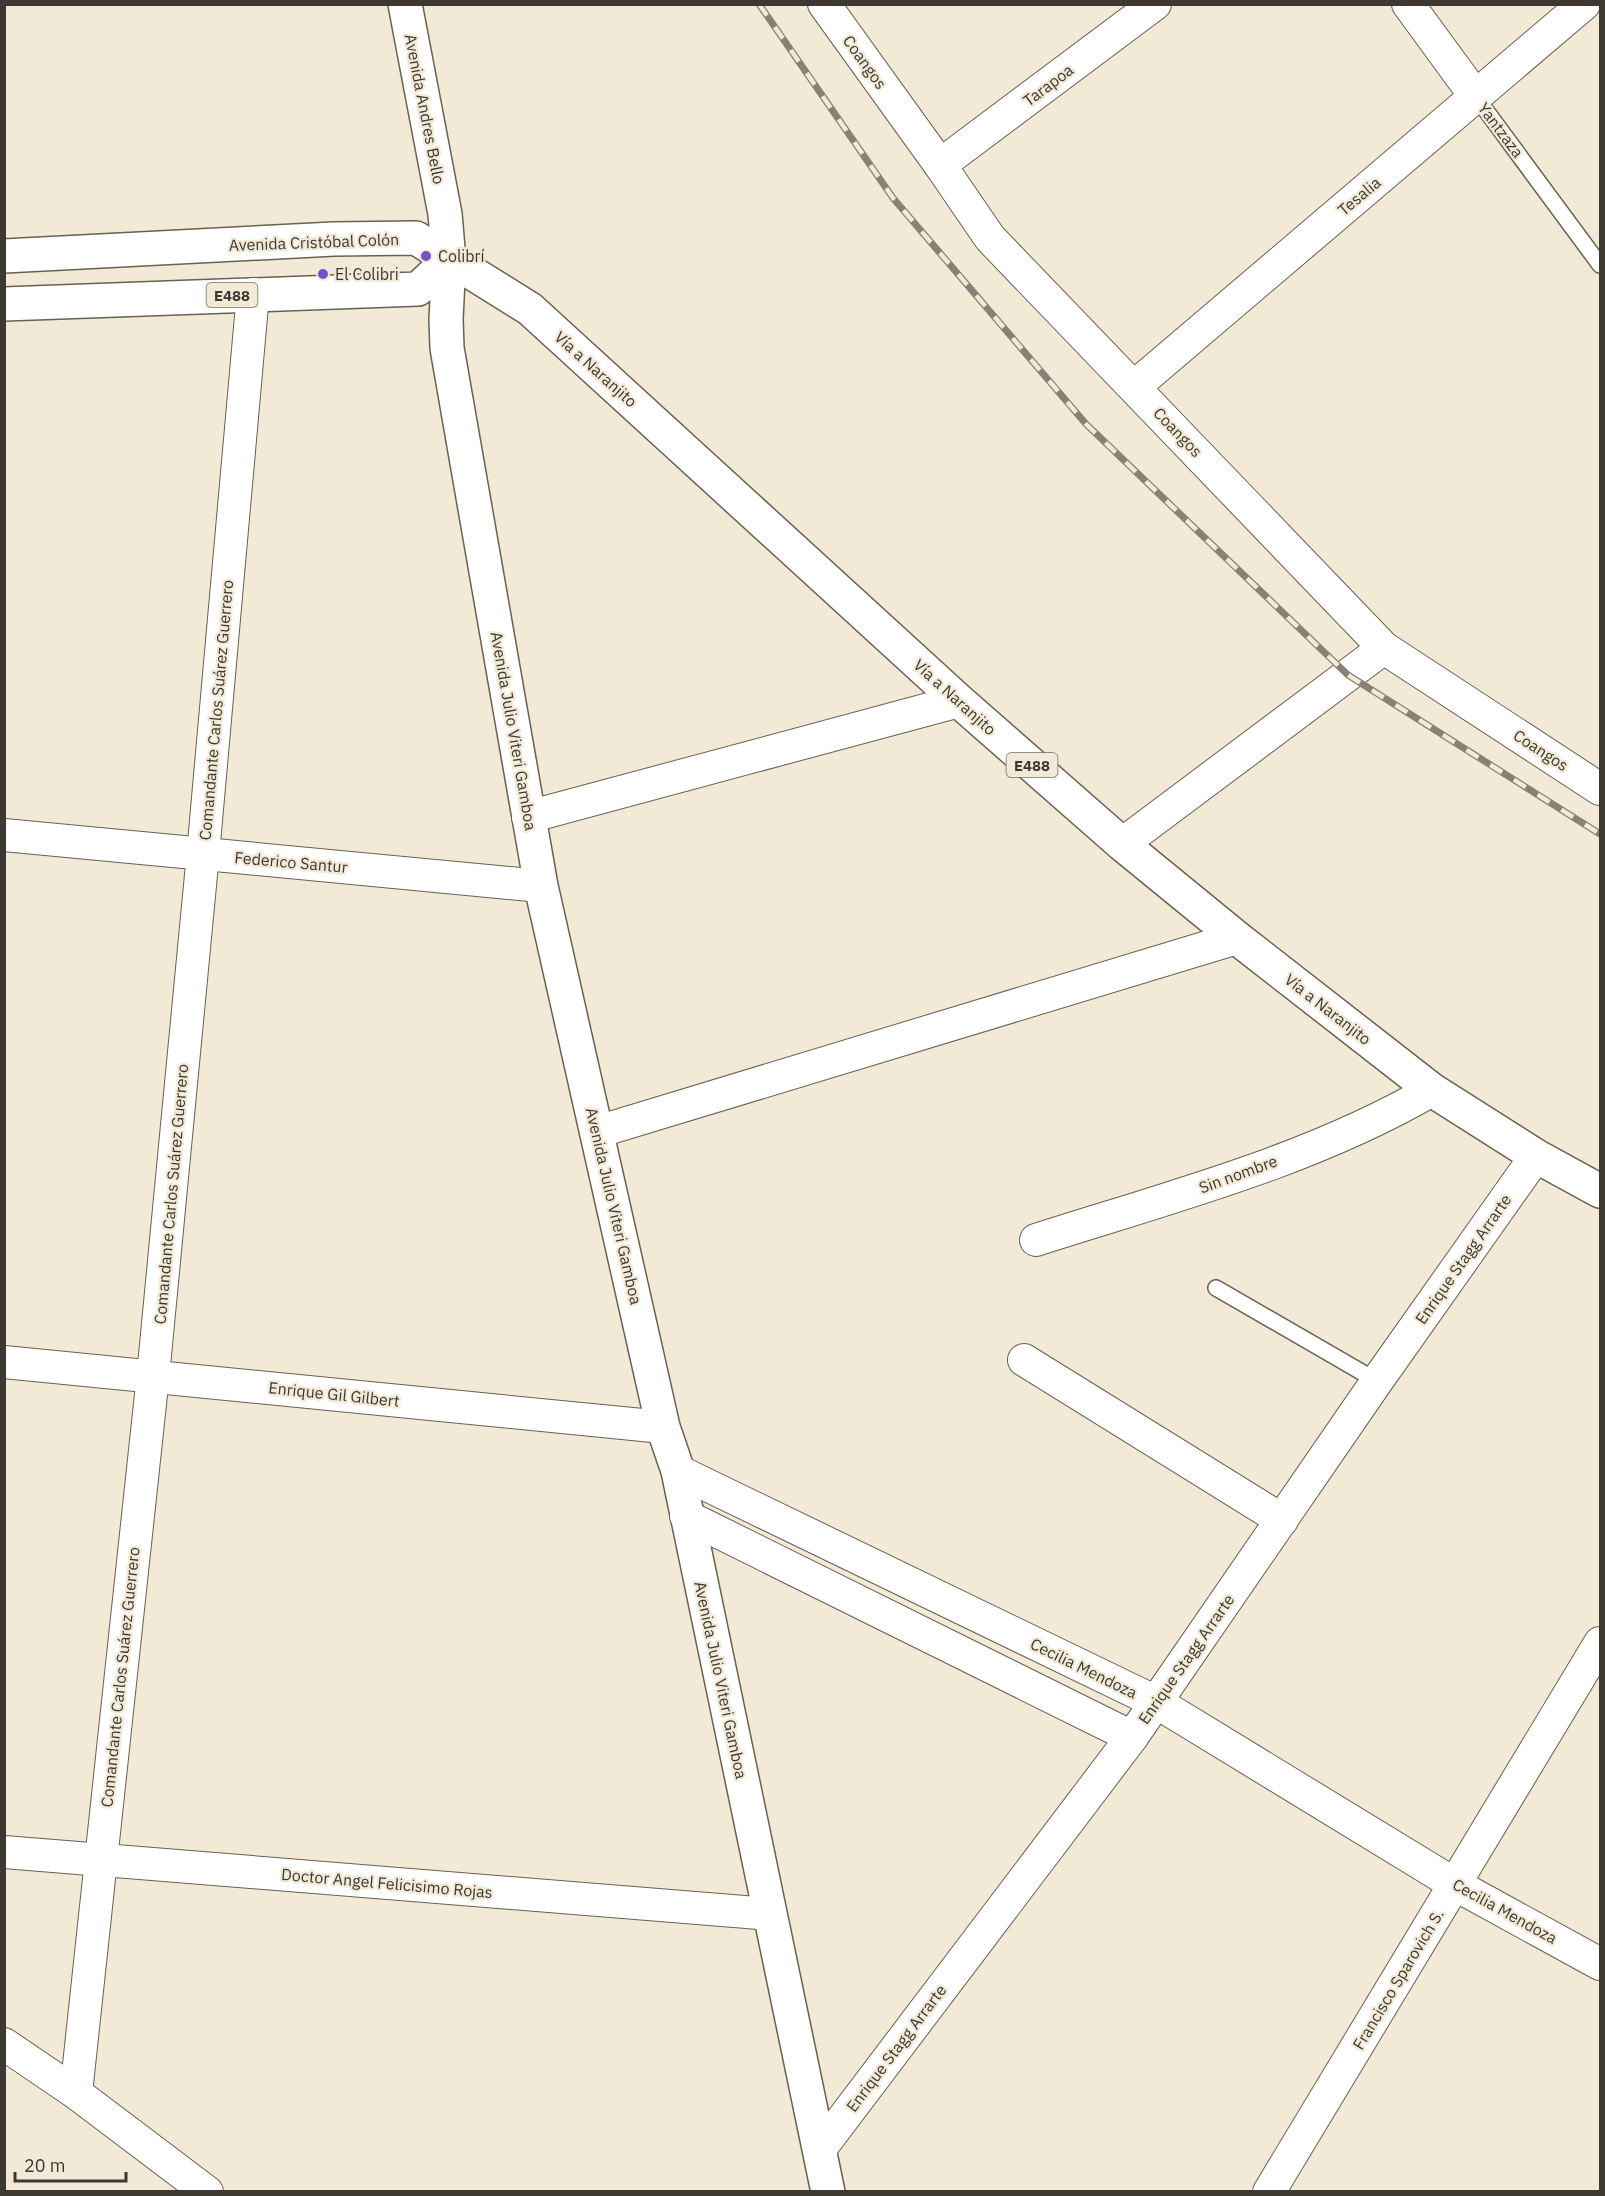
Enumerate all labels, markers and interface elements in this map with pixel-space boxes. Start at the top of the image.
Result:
street label: Coangos [839,31,891,93]
street label: Avenida Andres Bello [401,32,449,186]
street label: Tarapoa [1019,59,1077,110]
street label: Yantzaza [1474,98,1528,162]
street label: Tesalia [1333,172,1385,220]
street label: Avenida Cristóbal Colón [228,229,400,255]
place label: Colibrí [438,246,484,266]
marker: Colibrí [419,249,433,263]
place label: El Colibri [335,264,399,284]
marker: El Colibri [316,267,330,281]
road number: E488 [206,283,258,307]
street label: Vía a Naranjito [551,327,641,411]
street label: Coangos [1149,403,1207,461]
street label: Comandante Carlos Suárez Guerrero [195,579,237,841]
street label: Avenida Julio Viteri Gamboa [487,630,541,832]
street label: Vía a Naranjito [910,655,1000,739]
street label: Coangos [1510,725,1572,775]
road number: E488 [1006,753,1058,777]
street label: Federico Santur [234,847,349,877]
street label: Vía a Naranjito [1281,969,1375,1049]
street label: Comandante Carlos Suárez Guerrero [150,1063,192,1325]
street label: Avenida Julio Viteri Gamboa [582,1106,647,1307]
street label: Sin nombre [1196,1151,1280,1197]
street label: Enrique Stagg Arrarte [1411,1190,1516,1328]
street label: Enrique Gil Gilbert [268,1377,400,1411]
street label: Comandante Carlos Suárez Guerrero [96,1546,144,1808]
street label: Avenida Julio Viteri Gamboa [690,1579,752,1781]
street label: Enrique Stagg Arrarte [1134,1590,1239,1728]
street label: Cecilia Mendoza [1027,1633,1141,1703]
street label: Doctor Angel Felicisimo Rojas [281,1864,493,1902]
street label: Cecilia Mendoza [1449,1874,1561,1948]
street label: Francisco Sparovich S. [1348,1905,1448,2053]
street label: Enrique Stagg Arrarte [842,1980,950,2116]
scale bar [15,2145,126,2183]
text: 20 m [24,2154,66,2177]

